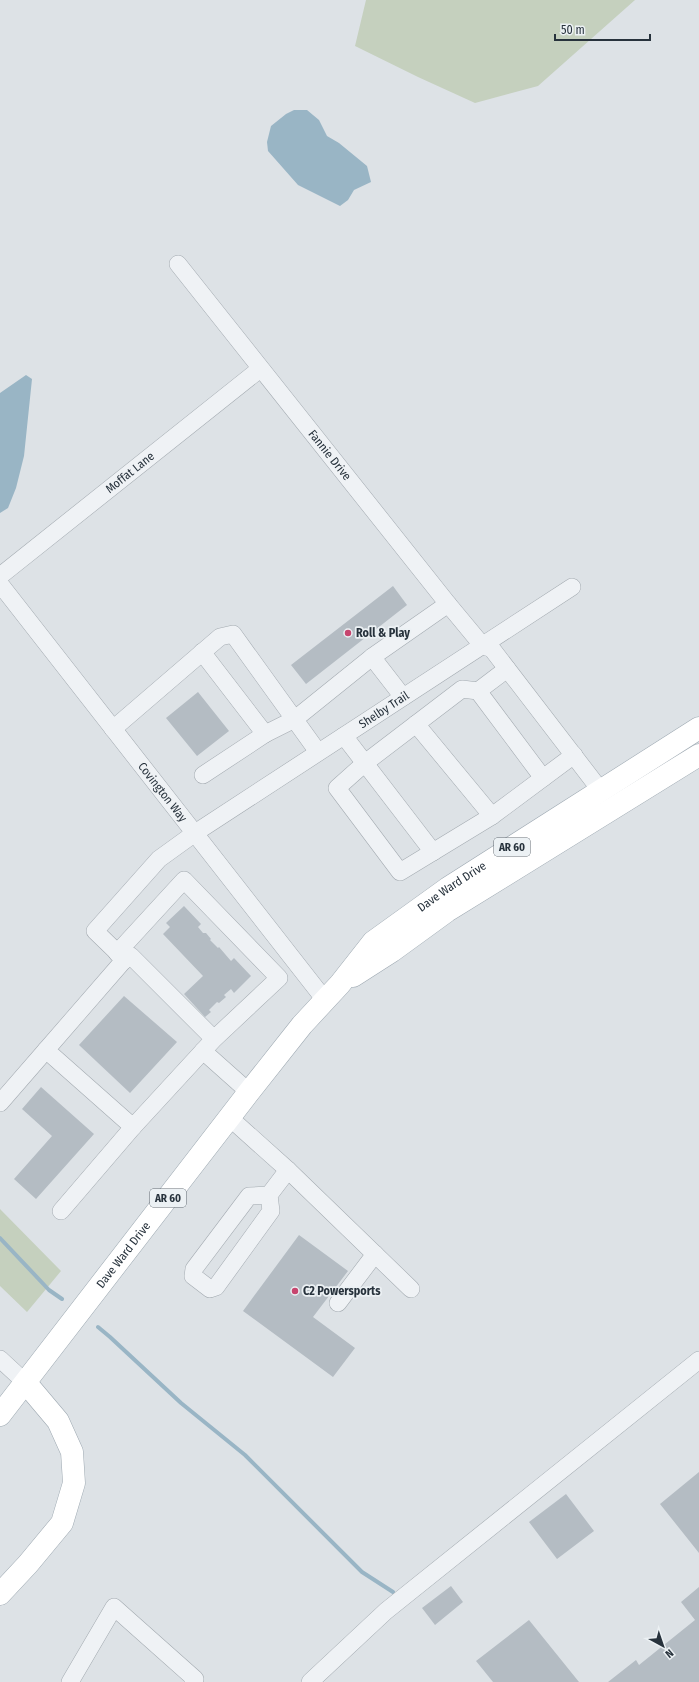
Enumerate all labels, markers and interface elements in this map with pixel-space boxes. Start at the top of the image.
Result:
scale bar [555,16,650,42]
text: 50 m [561,23,585,37]
street label: Fannie Drive [305,427,354,483]
street label: Moffat Lane [103,449,157,496]
place label: Roll & Play [356,626,410,640]
marker: Roll & Play [343,628,353,638]
street label: Shelby Trail [356,688,412,731]
street label: Covington Way [135,760,190,825]
road number: AR 60 [494,838,530,856]
street label: Dave Ward Drive [415,858,489,915]
road number: AR 60 [150,1189,186,1207]
street label: Dave Ward Drive [93,1219,153,1291]
place label: C2 Powersports [303,1284,381,1298]
marker: C2 Powersports [290,1286,300,1296]
north arrow [643,1626,683,1666]
text: N [662,1646,676,1660]

